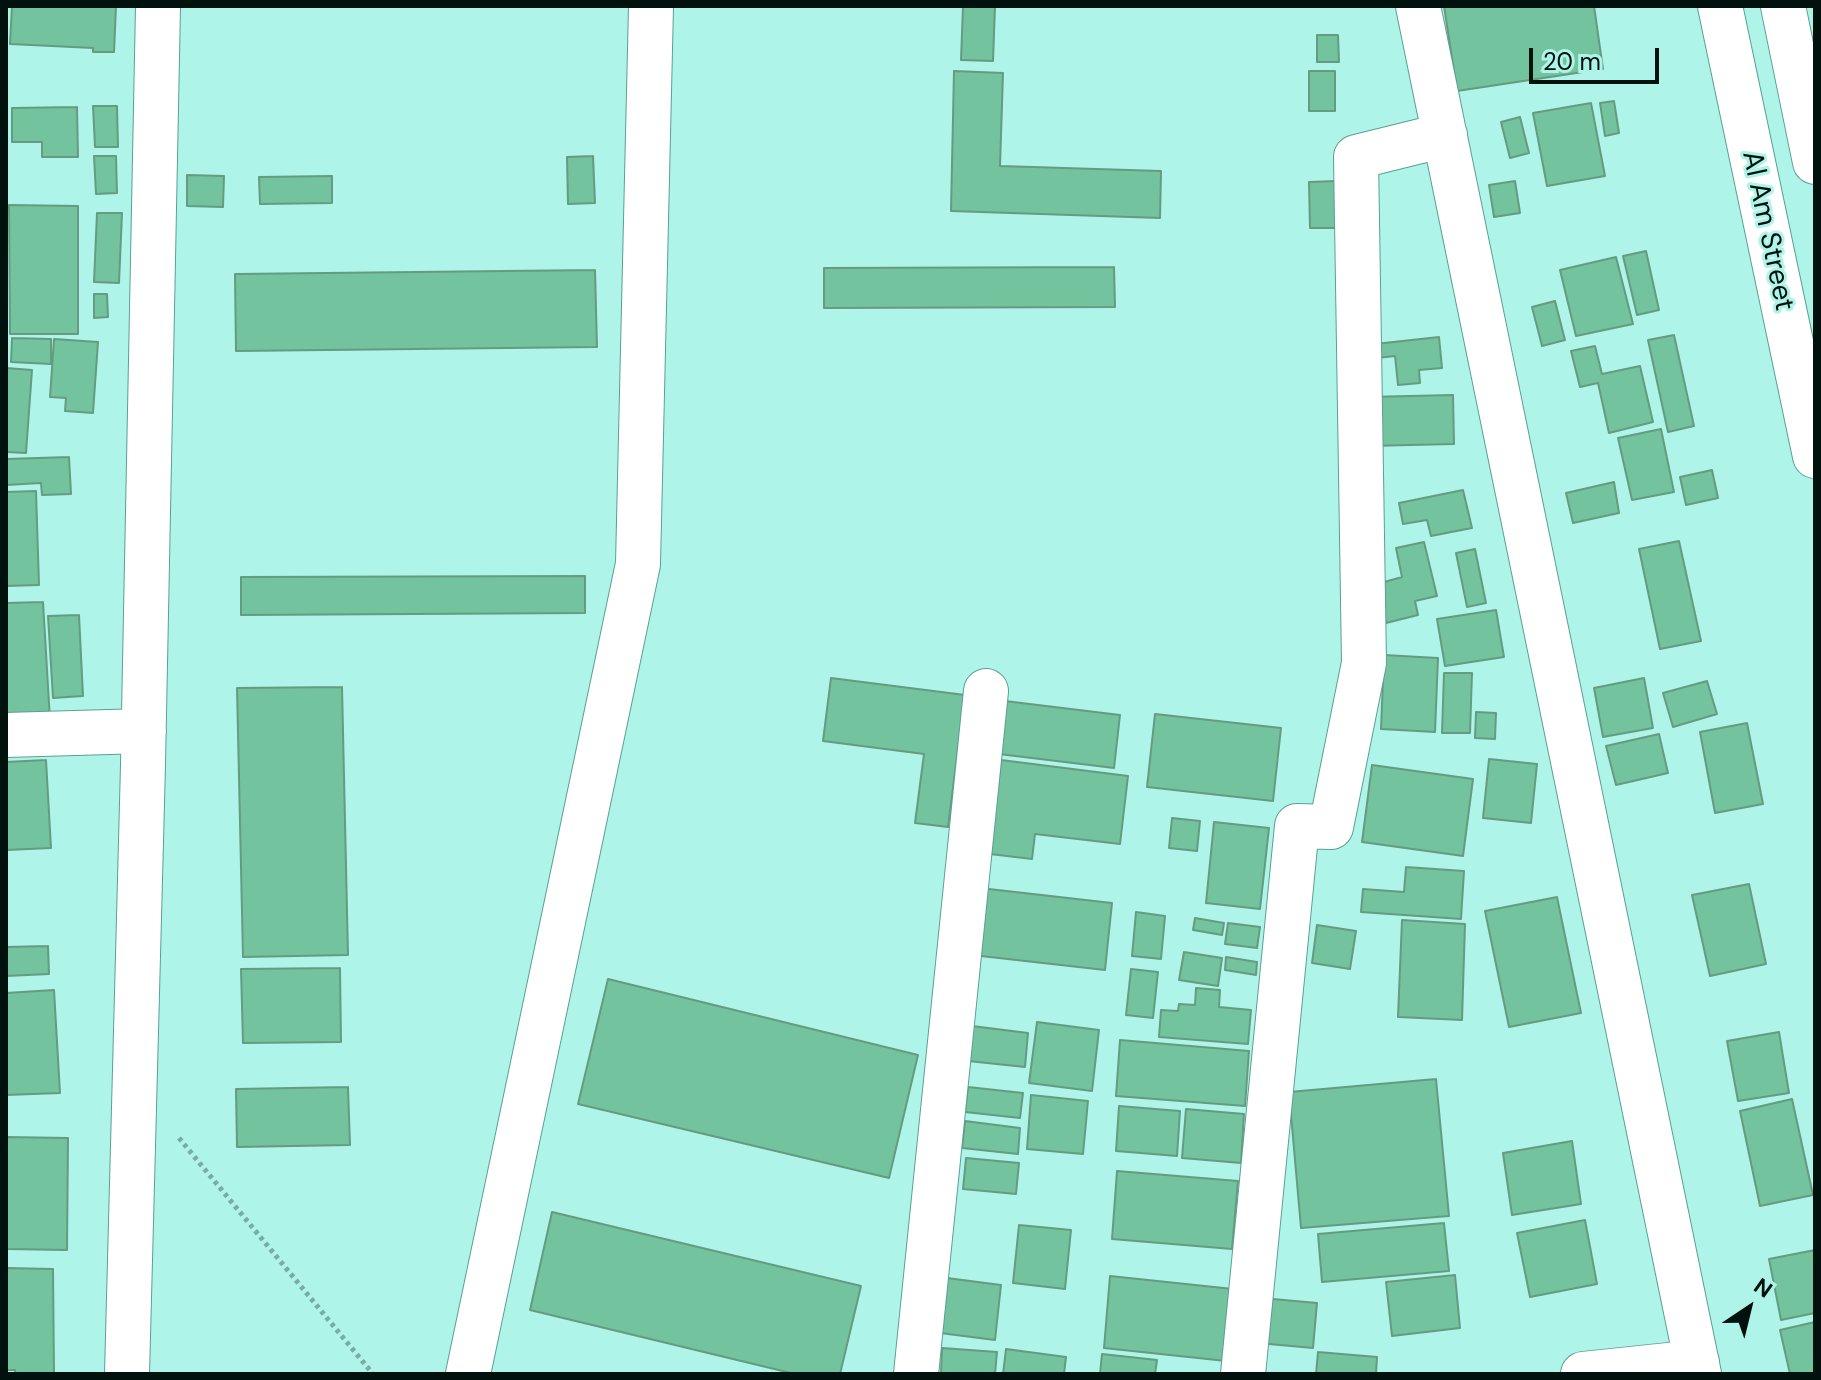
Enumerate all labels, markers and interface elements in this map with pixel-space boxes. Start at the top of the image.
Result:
scale bar [1533,32,1663,82]
text: 20 m [1543,46,1601,77]
street label: Al Am Street [1734,148,1800,314]
north arrow [1709,1268,1789,1348]
text: N [1748,1271,1778,1304]

